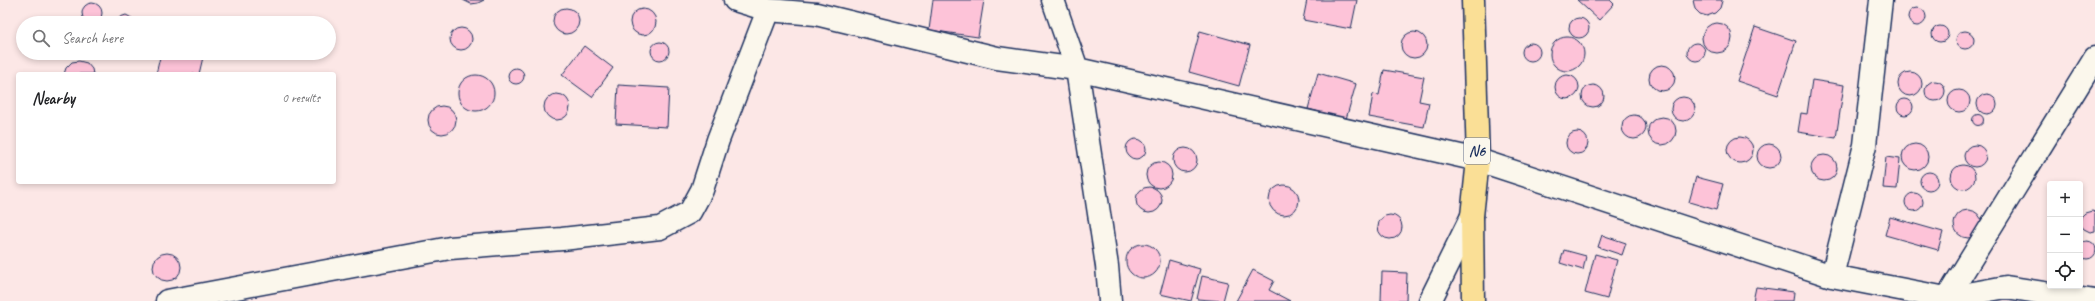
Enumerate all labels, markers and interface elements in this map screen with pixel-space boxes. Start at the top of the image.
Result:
search box [16,16,336,60]
icon: search [30,27,52,49]
text: Search here [62,29,123,48]
text: Nearby [32,88,75,109]
text: 0 results [282,90,320,106]
road number: N6 [1464,138,1490,164]
map controls [2047,181,2083,289]
button: + [2047,181,2083,217]
button: − [2047,217,2083,253]
button: locate [2047,253,2083,289]

